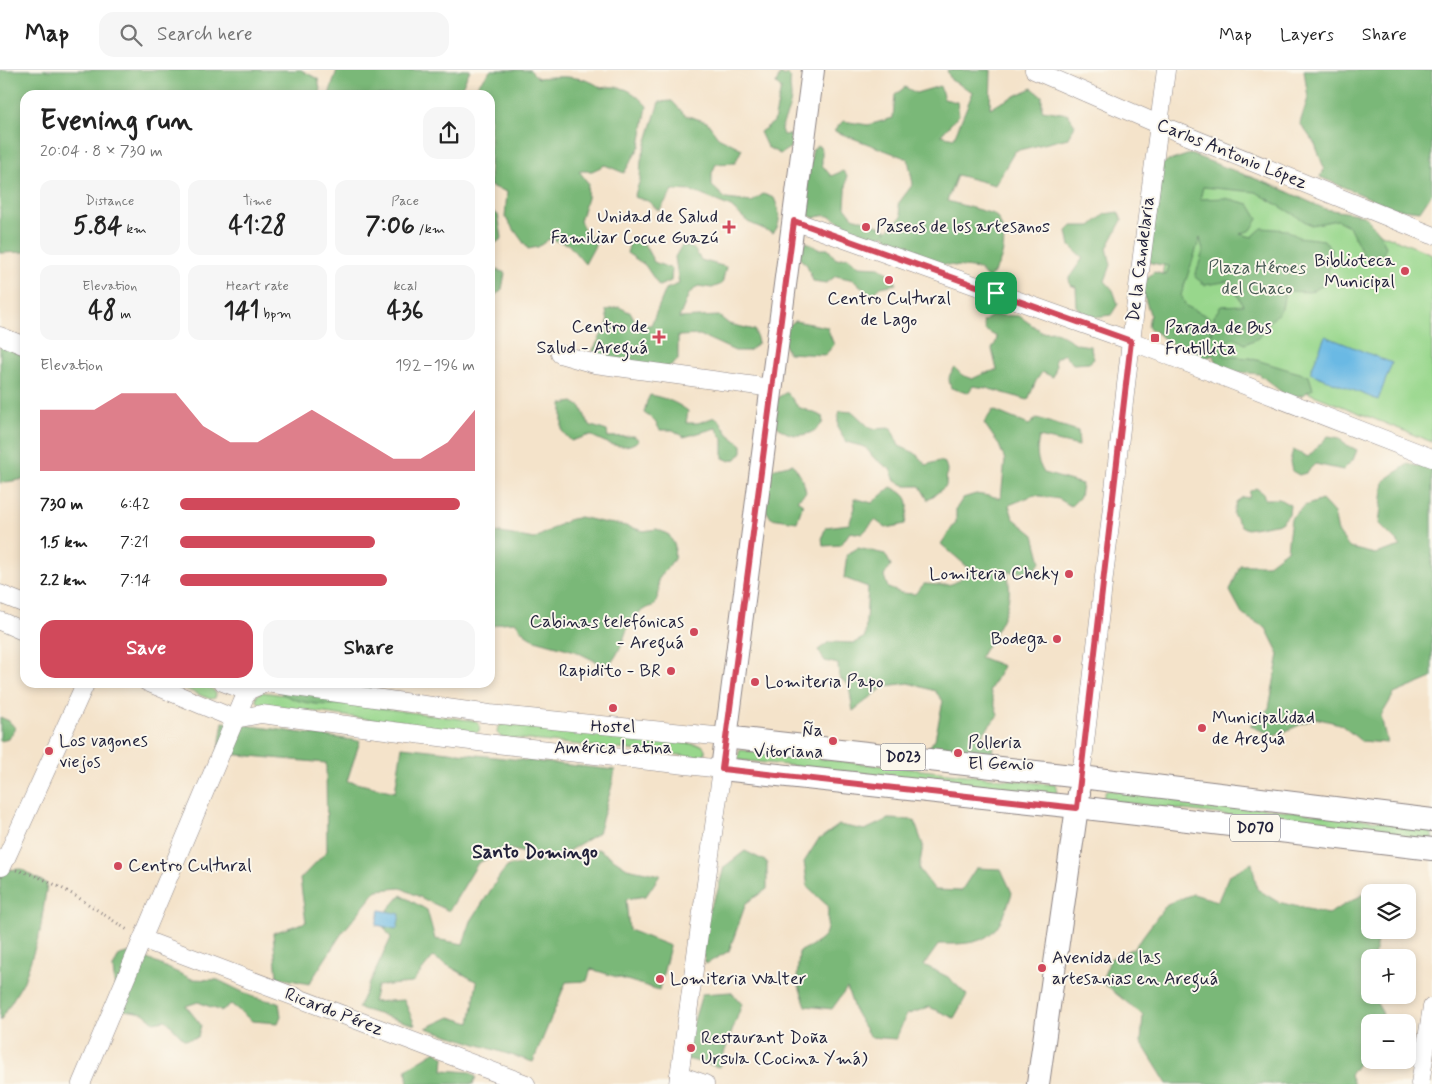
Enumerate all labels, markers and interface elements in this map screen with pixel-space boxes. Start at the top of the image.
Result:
search box [99,12,449,57]
text: Map [25,19,69,50]
icon: search [117,21,145,49]
text: Search here [157,22,253,47]
text: Map [1219,23,1252,47]
text: Layers [1280,23,1334,47]
text: Share [1362,23,1407,47]
text: Evening run [40,103,193,140]
button: share [423,107,475,159]
street label: Carlos Antonio López [1153,113,1311,195]
text: 20:04 · 8 × 730 m [40,141,163,162]
text: Distance [85,192,134,210]
text: Time [243,192,272,210]
text: Pace [391,192,419,210]
street label: De la Candelaria [1121,195,1161,323]
place label: Unidad de Salud Familiar Cocue Guazú [551,205,718,250]
text: 5.84 [73,210,122,243]
text: 41:28 [229,210,286,243]
text: 7:06 [365,210,415,243]
place label: Paseos de los artesanos [876,215,1050,239]
text: km [122,220,147,238]
text: /km [415,220,445,238]
marker: Unidad de Salud Familiar Cocue Guazú [722,220,736,234]
marker: Paseos de los artesanos [860,221,872,233]
place label: Biblioteca Municipal [1314,249,1395,294]
park label: Plaza Héroes del Chaco [1208,256,1306,301]
marker: Biblioteca Municipal [1399,265,1411,277]
pin [975,272,1017,314]
marker: Centro Cultural de Lago [883,274,895,286]
text: Elevation [82,277,137,295]
text: Heart rate [226,277,289,295]
text: kcal [393,277,417,295]
icon: arrive [982,279,1010,307]
place label: Centro Cultural de Lago [827,287,951,333]
text: 48 [88,295,116,328]
text: 141 [223,295,260,328]
text: 436 [387,295,424,328]
text: m [116,305,131,323]
text: bpm [260,305,292,323]
place label: Centro de Salud - Areguá [537,315,648,362]
place label: Parada de Bus Frutillita [1165,316,1272,361]
marker: Centro de Salud - Areguá [652,330,666,344]
marker: Parada de Bus Frutillita [1149,332,1161,344]
text: Elevation [40,355,103,376]
text: 192–196 m [395,355,475,376]
text: 730 m [40,494,83,515]
text: 6:42 [120,494,150,515]
text: 1.5 km [40,532,88,553]
text: 7:21 [120,532,149,553]
place label: Lomiteria Cheky [929,562,1059,586]
marker: Lomiteria Cheky [1063,568,1075,580]
text: 2.2 km [40,570,87,591]
text: 7:14 [120,570,151,591]
place label: Cabinas telefónicas - Areguá [529,610,684,657]
button: Save [40,620,253,678]
button: Share [263,620,475,678]
marker: Cabinas telefónicas - Areguá [688,626,700,638]
place label: Bodega [991,627,1047,652]
marker: Bodega [1051,633,1063,645]
place label: Rapidito - BR [559,659,661,683]
marker: Rapidito - BR [665,665,677,677]
place label: Lomiteria Papo [765,670,884,694]
marker: Lomiteria Papo [749,676,761,688]
marker: Hostel América Latina [607,702,619,714]
place label: Municipalidad de Areguá [1212,706,1315,753]
place label: Hostel América Latina [554,715,672,760]
place label: Ña Vitoriana [754,719,823,764]
marker: Municipalidad de Areguá [1196,722,1208,734]
place label: Los vagones viejos [59,729,148,774]
place label: Polleria El Genio [968,731,1034,776]
marker: Ña Vitoriana [827,735,839,747]
road number: D023 [880,744,926,770]
marker: Los vagones viejos [43,745,55,757]
marker: Polleria El Genio [952,747,964,759]
road number: D070 [1230,814,1280,841]
district label: Santo Domingo [472,840,598,866]
place label: Centro Cultural [128,854,252,878]
marker: Centro Cultural [112,860,124,872]
map controls [1361,884,1416,1069]
button: layers [1361,884,1416,939]
place label: Avenida de las artesanias en Areguá [1052,946,1218,993]
button: + [1361,949,1416,1004]
marker: Avenida de las artesanias en Areguá [1036,962,1048,974]
place label: Lomiteria Walter [670,967,807,991]
marker: Lomiteria Walter [654,973,666,985]
street label: Ricardo Pérez [281,982,387,1042]
button: − [1361,1014,1416,1069]
place label: Restaurant Doña Ursula (Cocina Ymá) [701,1026,868,1071]
marker: Restaurant Doña Ursula (Cocina Ymá) [685,1042,697,1054]

